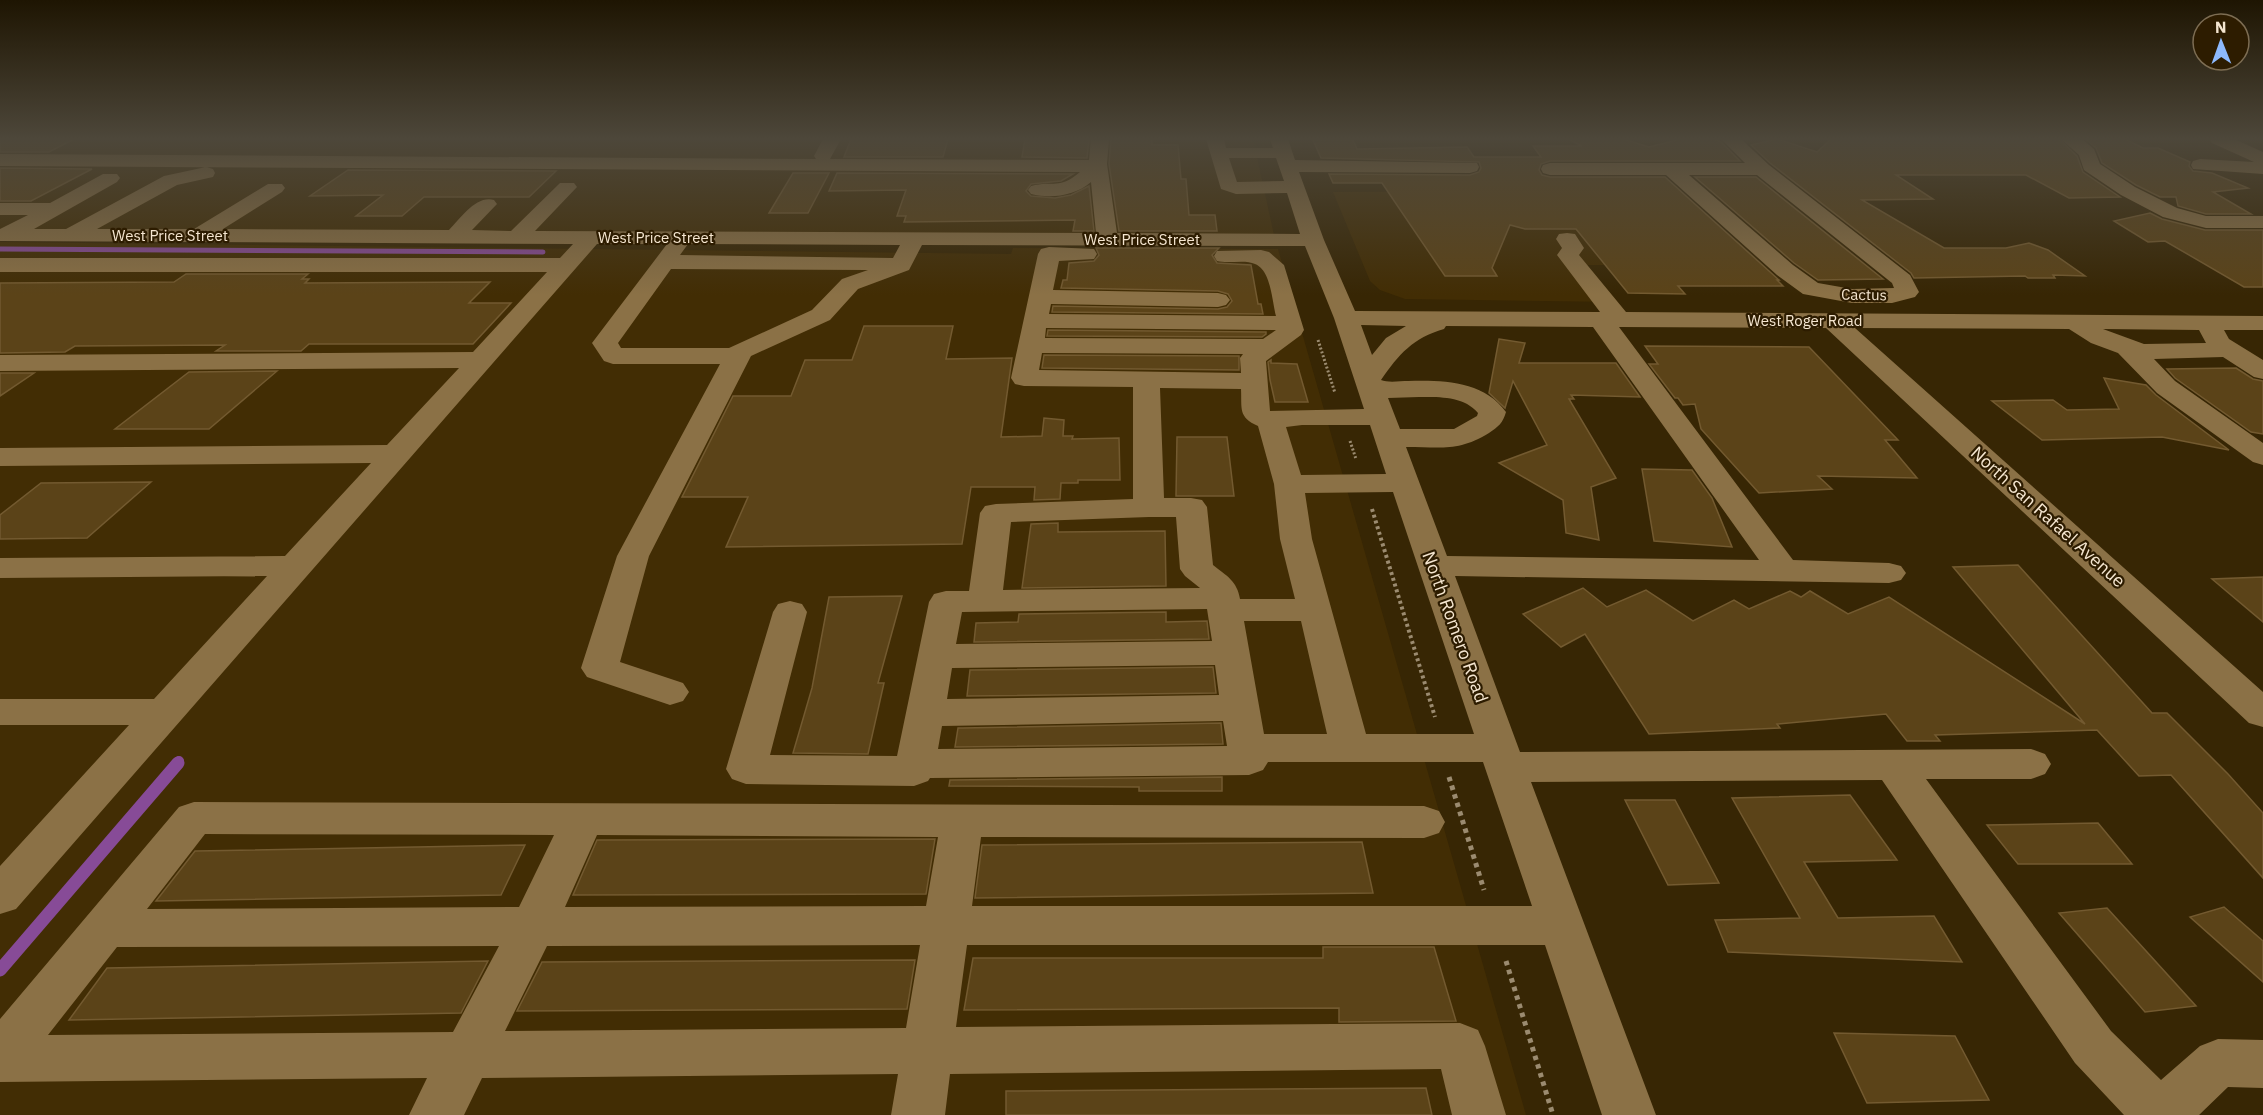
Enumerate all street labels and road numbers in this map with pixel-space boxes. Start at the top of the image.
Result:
street label: West Price Street [112,226,228,245]
street label: West Price Street [598,228,714,247]
street label: West Price Street [1084,230,1200,249]
street label: Cactus [1841,285,1887,304]
street label: West Roger Road [1748,311,1862,330]
street label: North San Rafael Avenue [1966,441,2131,592]
street label: North Romero Road [1417,548,1494,706]

